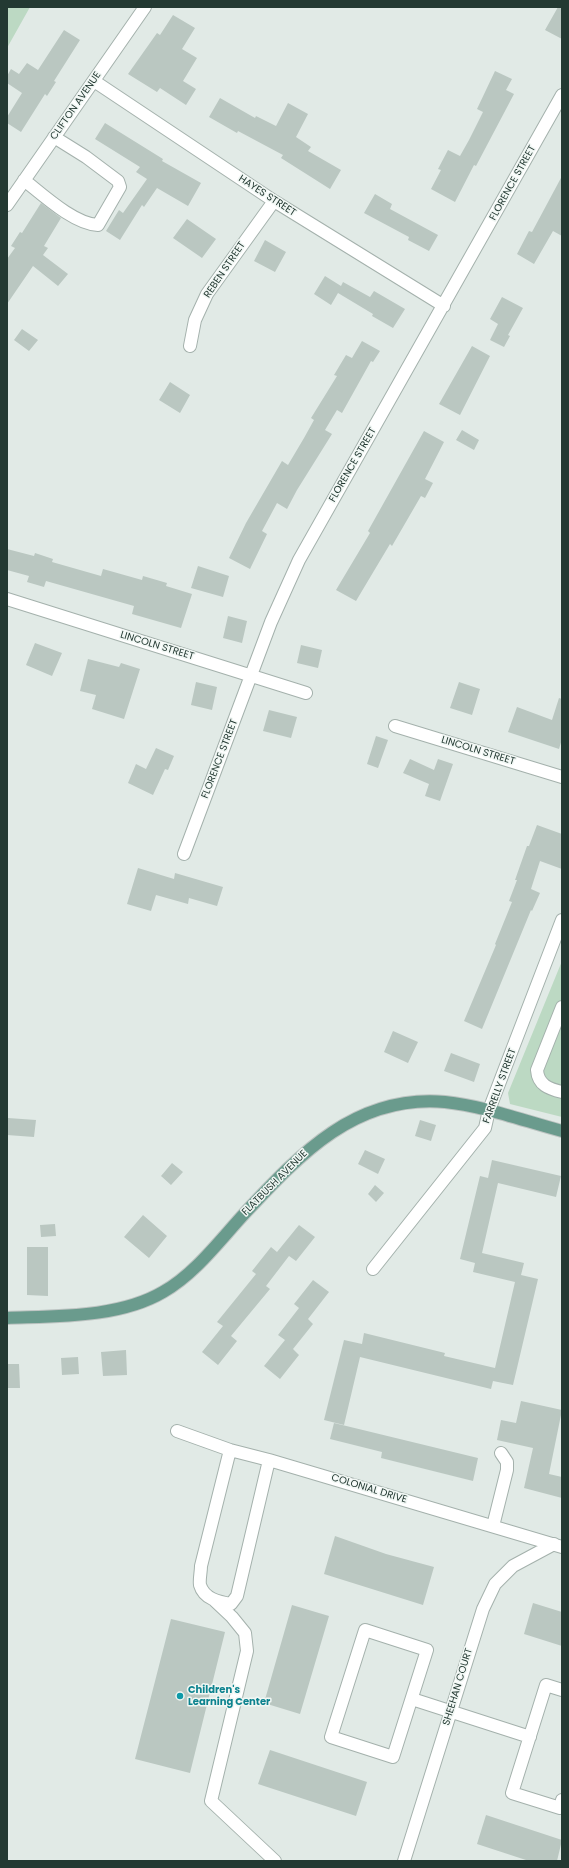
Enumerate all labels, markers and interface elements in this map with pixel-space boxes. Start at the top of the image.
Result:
street label: CLIFTON AVENUE [48,70,104,142]
street label: FLORENCE STREET [487,143,539,223]
street label: HAYES STREET [236,173,298,219]
street label: REBEN STREET [202,240,248,300]
street label: FLORENCE STREET [327,426,379,504]
street label: LINCOLN STREET [119,629,195,663]
street label: FLORENCE STREET [199,718,241,800]
street label: LINCOLN STREET [440,734,516,768]
street label: FARRELLY STREET [481,1047,519,1125]
street label: FLATBUSH AVENUE [240,1148,310,1218]
street label: COLONIAL DRIVE [330,1472,408,1506]
street label: SHEEHAN COURT [441,1647,475,1727]
place label: Children's Learning Center [188,1684,270,1708]
marker: Children's Learning Center [175,1691,185,1701]

